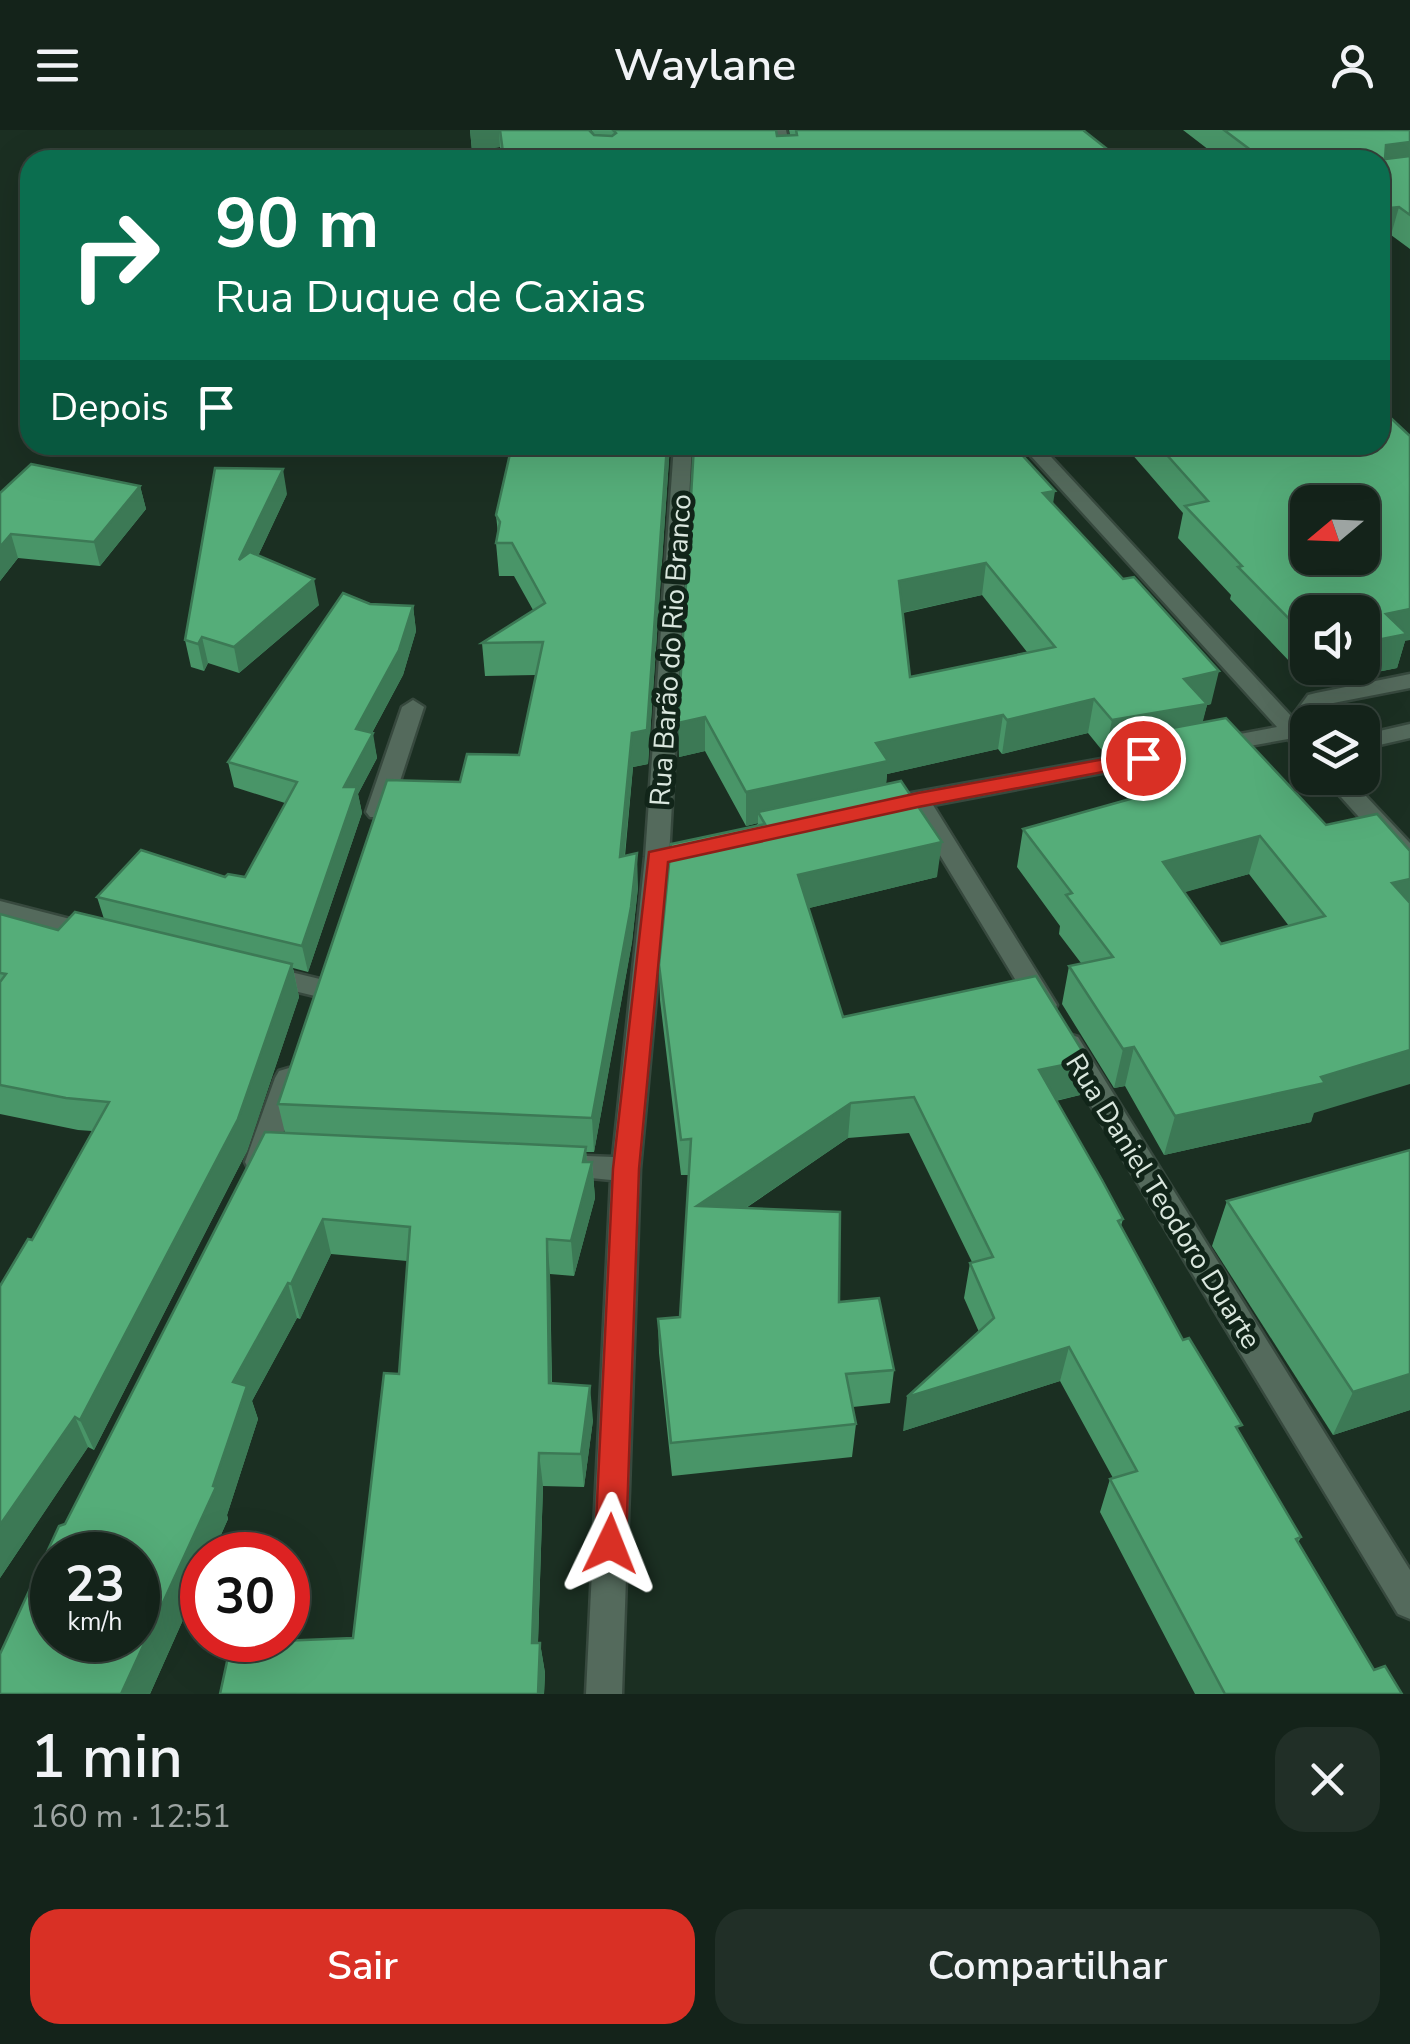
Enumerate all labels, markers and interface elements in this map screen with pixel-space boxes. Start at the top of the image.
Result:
text: Waylane [614,35,796,96]
icon: menu [30,38,85,93]
icon: person [1325,38,1380,93]
text: 90 m [215,176,379,272]
icon: right [50,190,180,320]
text: Rua Duque de Caxias [215,267,646,328]
icon: arrive [189,380,244,435]
text: Depois [50,382,169,433]
north arrow [1290,485,1380,575]
map controls [1290,485,1380,795]
street label: Rua Barão do Rio Branco [641,493,701,807]
button: sound [1290,595,1380,685]
button: layers [1290,705,1380,795]
pin [1101,716,1186,801]
icon: arrive [1116,731,1171,786]
street label: Rua Daniel Teodoro Duarte [1057,1047,1270,1356]
position arrow [558,1492,662,1596]
speed limit sign: 30 [180,1532,310,1662]
text: 23 [65,1550,125,1619]
text: km/h [67,1605,123,1639]
text: 1 min [30,1716,183,1798]
button: close [1275,1727,1380,1832]
text: 160 m · 12:51 [30,1795,231,1838]
button: Sair [30,1909,695,2024]
button: Compartilhar [715,1909,1380,2024]

